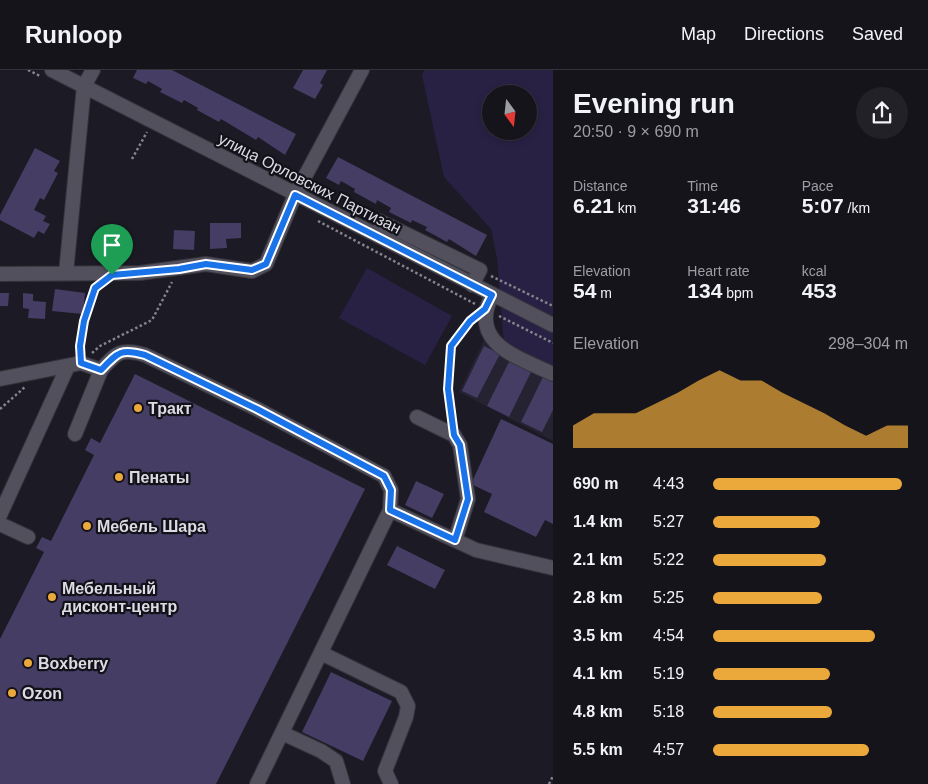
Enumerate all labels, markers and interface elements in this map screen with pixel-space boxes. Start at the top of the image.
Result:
text: Runloop [25,21,122,48]
text: Map [681,24,716,44]
text: Directions [744,24,824,44]
text: Saved [852,24,903,44]
north arrow [482,85,538,140]
map controls [482,85,537,140]
button: share [856,87,908,139]
text: Evening run [573,88,735,119]
text: 20:50 · 9 × 690 m [573,123,699,140]
street label: улица Орловских Партизан [216,130,404,237]
text: Distance [573,178,627,194]
text: Time [687,178,718,194]
text: Pace [802,178,834,194]
text: 6.21 [573,194,614,217]
text: 31:46 [687,194,741,217]
text: 5:07 [802,194,844,217]
text: km [614,200,636,216]
text: /km [844,200,870,216]
pin [91,224,133,275]
icon: arrive [98,231,126,259]
text: Elevation [573,263,631,279]
text: Heart rate [687,263,750,279]
text: kcal [802,263,827,279]
text: 54 [573,279,596,302]
text: 134 [687,279,722,302]
text: 453 [802,279,837,302]
text: m [596,285,612,301]
text: bpm [722,285,754,301]
text: Elevation [573,335,639,352]
text: 298–304 m [828,335,908,352]
place label: Тракт [148,400,192,417]
marker: Тракт [132,402,144,414]
place label: Пенаты [129,469,189,486]
marker: Пенаты [113,471,125,483]
text: 690 m [573,475,618,492]
text: 4:43 [653,475,684,492]
text: 1.4 km [573,513,623,530]
text: 5:27 [653,513,684,530]
place label: Мебель Шара [97,518,206,535]
marker: Мебель Шара [81,520,93,532]
text: 2.1 km [573,551,623,568]
text: 5:22 [653,551,684,568]
place label: Мебельный дисконт-центр [62,580,178,615]
text: 2.8 km [573,589,623,606]
text: 5:25 [653,589,684,606]
marker: Мебельный дисконт-центр [46,591,58,603]
text: 3.5 km [573,627,623,644]
text: 4:54 [653,627,684,644]
place label: Boxberry [38,655,108,672]
marker: Boxberry [22,657,34,669]
text: 4.1 km [573,665,623,682]
text: 5:19 [653,665,684,682]
place label: Ozon [22,685,62,702]
marker: Ozon [6,687,18,699]
text: 4.8 km [573,703,623,720]
text: 5:18 [653,703,684,720]
text: 5.5 km [573,741,623,758]
text: 4:57 [653,741,684,758]

